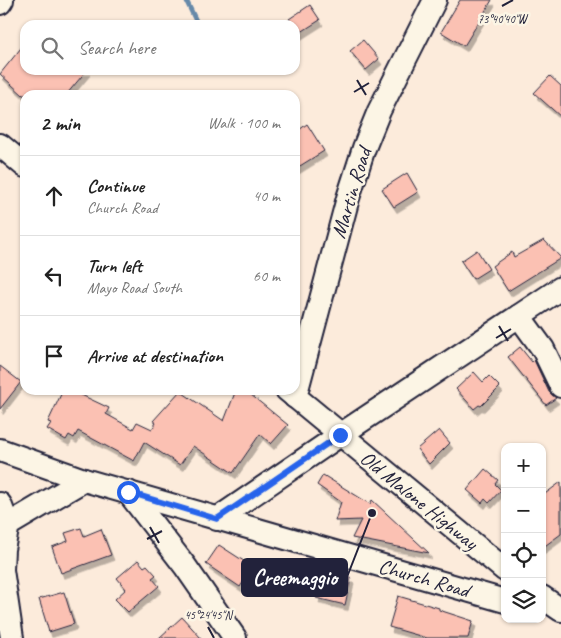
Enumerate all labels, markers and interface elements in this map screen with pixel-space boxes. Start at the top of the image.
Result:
text: 73°40'40"W [478,11,529,27]
search box [20,20,300,75]
icon: search [38,34,66,62]
text: Search here [78,36,155,60]
text: 2 min [40,110,80,136]
text: Walk · 100 m [208,113,280,133]
street label: Martin Road [325,141,378,241]
text: Continue [87,174,144,198]
icon: ahead [40,182,68,210]
text: 40 m [253,186,280,206]
text: Church Road [87,198,158,218]
text: Turn left [87,254,142,278]
icon: left [40,262,68,290]
text: 60 m [253,266,280,286]
text: Mayo Road South [87,278,182,298]
icon: arrive [40,342,68,370]
text: Arrive at destination [87,344,223,368]
route end [329,424,352,447]
map controls [501,443,546,623]
button: + [501,443,546,488]
street label: Old Malone Highway [355,445,484,556]
route start [117,481,140,504]
button: − [501,488,546,533]
button: locate [501,533,546,578]
street label: Church Road [376,553,476,604]
callout: Creemaggio [242,559,347,596]
text: Creemaggio [253,564,339,592]
button: layers [501,578,546,623]
text: 45°24'45"N [184,607,233,623]

